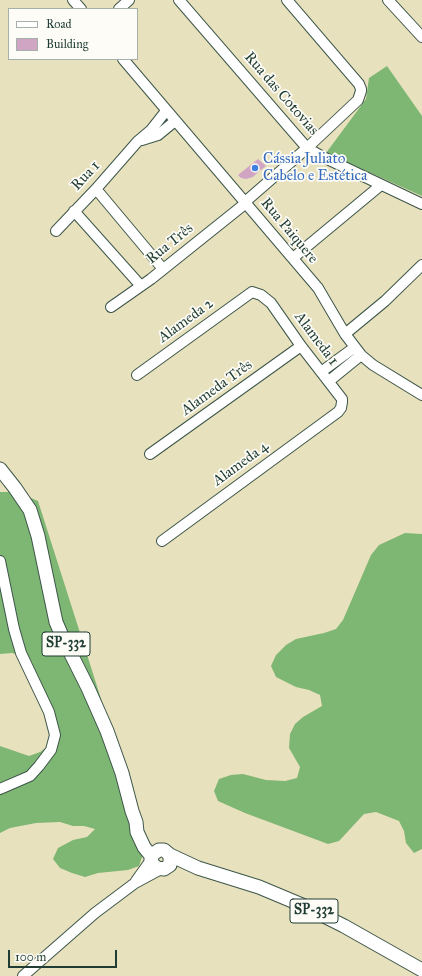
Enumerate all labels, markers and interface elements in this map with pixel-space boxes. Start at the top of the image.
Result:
legend [8,8,138,60]
text: Road [46,17,72,31]
text: Building [46,37,88,51]
street label: Rua das Cotovias [240,49,322,139]
place label: Cássia Juliato Cabelo e Estética [263,150,367,185]
street label: Rua 1 [68,157,104,195]
marker: Cássia Juliato Cabelo e Estética [250,163,260,173]
street label: Rua Paiquere [256,195,322,267]
street label: Rua Três [143,220,197,268]
street label: Alameda 2 [155,295,217,347]
street label: Alameda 1 [290,309,342,369]
street label: Alameda Três [178,356,256,420]
street label: Alameda 4 [210,438,272,490]
road number: SP-332 [42,632,90,656]
road number: SP-332 [290,899,338,923]
scale bar [10,942,119,968]
text: 100 m [15,950,46,964]

